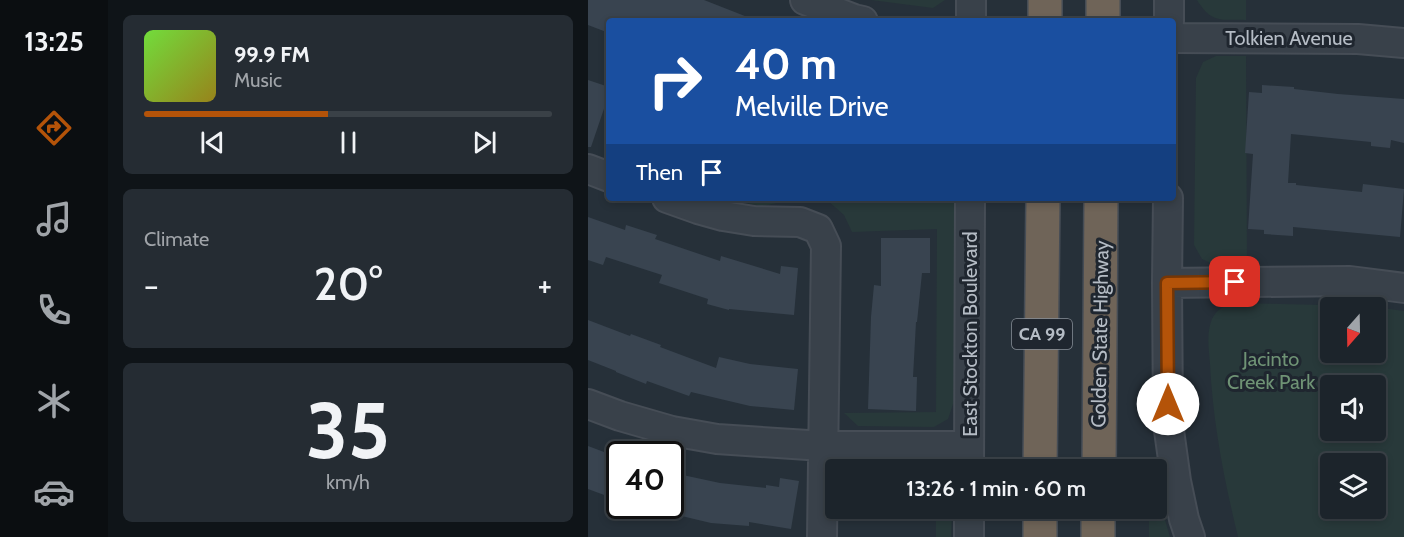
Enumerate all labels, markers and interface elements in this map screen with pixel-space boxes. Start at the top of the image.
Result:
text: 13:25 [24,25,84,58]
street label: Tolkien Avenue [1225,26,1353,50]
text: 40 m [735,38,837,90]
text: 99.9 FM [234,41,310,68]
icon: right [636,42,714,120]
text: Music [234,68,282,92]
text: Melville Drive [735,90,889,123]
icon: directions [33,107,75,149]
icon: previous [196,126,229,159]
icon: pause [332,126,365,159]
icon: next [468,126,501,159]
icon: arrive [695,156,728,189]
text: Then [636,159,683,186]
icon: music [33,198,75,240]
text: Climate [144,227,209,251]
street label: East Stockton Boulevard [958,231,982,437]
street label: Golden State Highway [1086,240,1114,428]
pin [1209,256,1260,307]
text: 20° [314,257,382,311]
text: − [144,265,159,305]
text: + [537,265,552,305]
icon: arrive [1218,265,1251,298]
icon: phone [33,289,75,331]
north arrow [1320,297,1386,363]
map controls [1320,297,1386,519]
road number: CA 99 [1012,319,1072,349]
park label: Jacinto Creek Park [1227,347,1315,394]
position arrow [1136,372,1200,436]
button: sound [1320,375,1386,441]
icon: climate [33,380,75,422]
text: 35 [306,383,390,478]
speed limit sign: 40 [606,441,684,519]
button: layers [1320,453,1386,519]
text: km/h [326,470,370,494]
icon: car [33,471,75,513]
text: 13:26 · 1 min · 60 m [906,475,1086,502]

